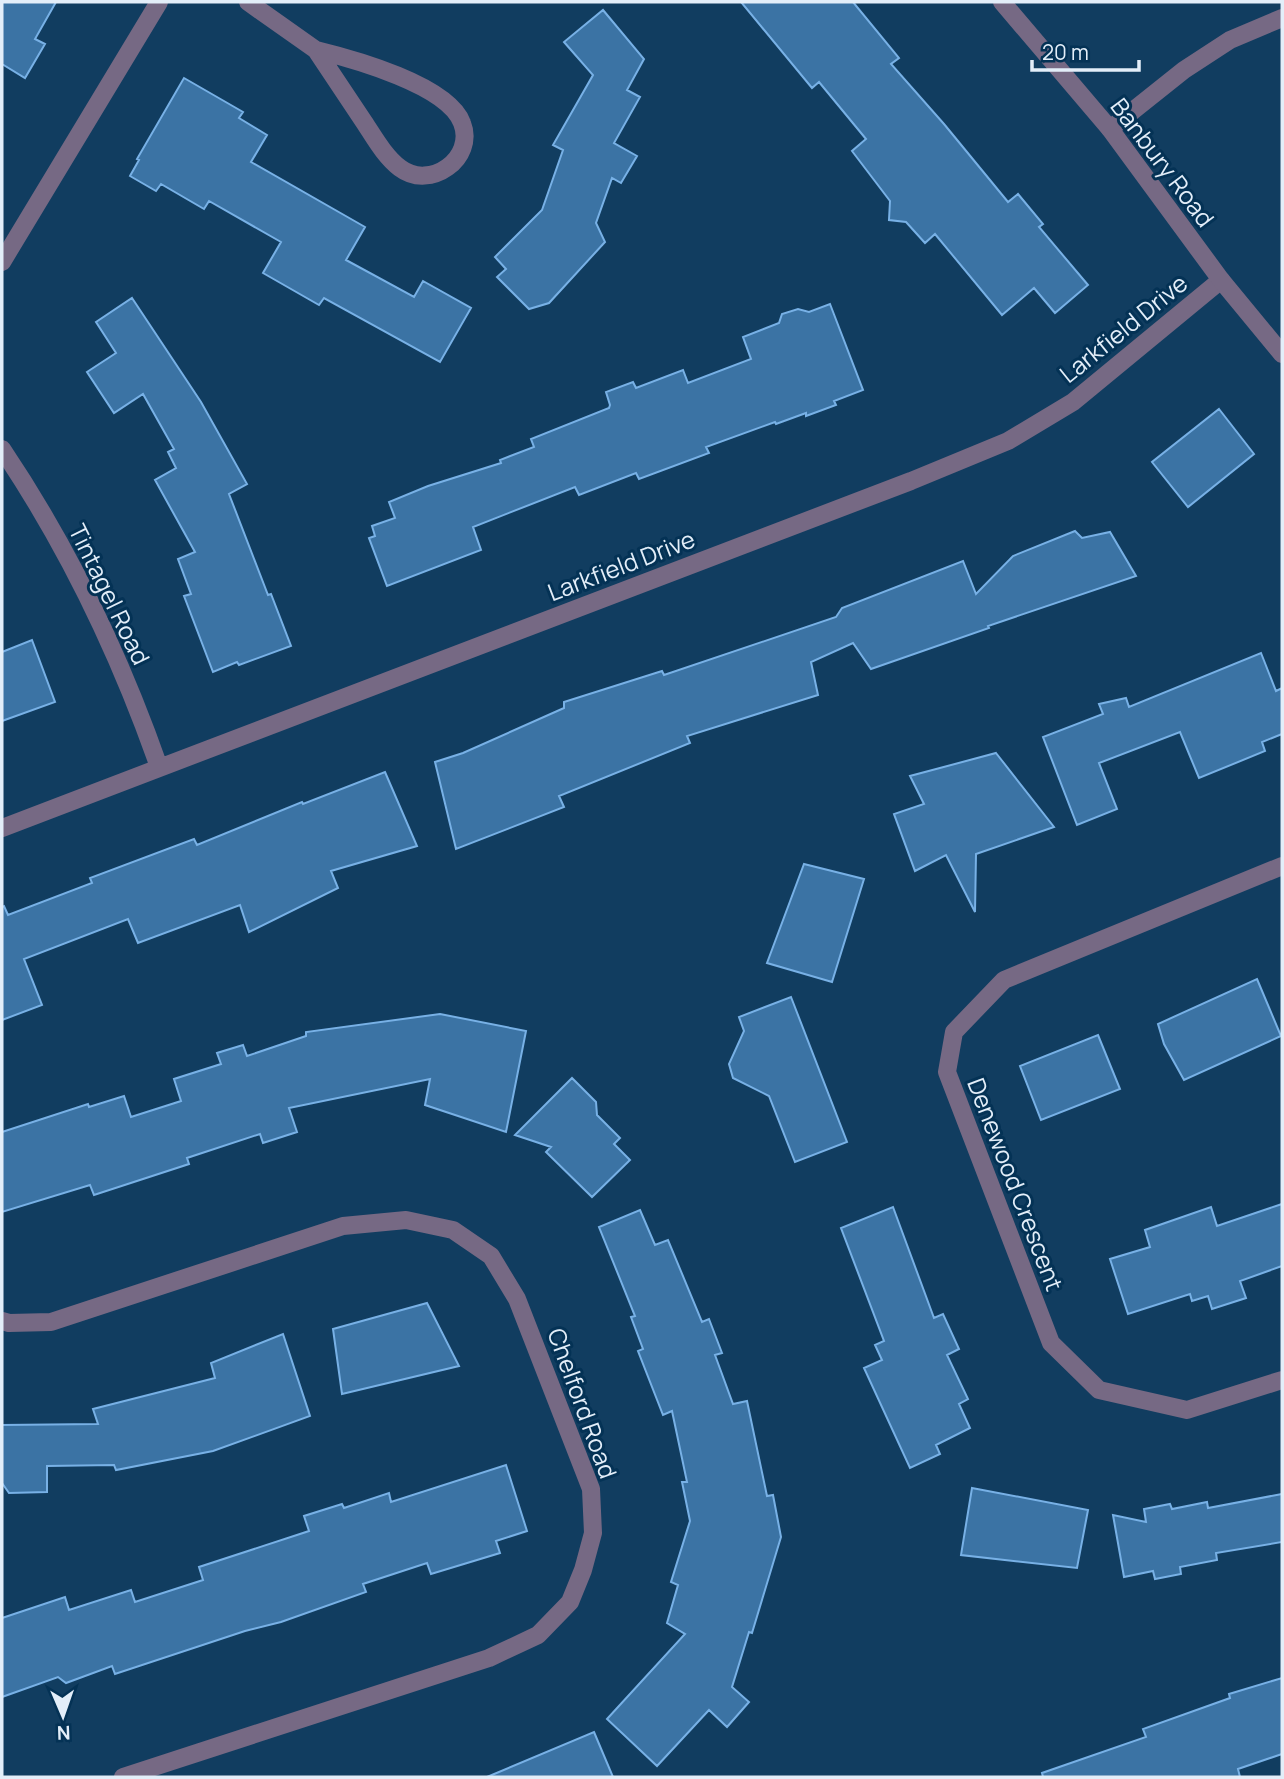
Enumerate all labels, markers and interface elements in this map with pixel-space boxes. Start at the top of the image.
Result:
scale bar [1032,28,1139,72]
text: 20 m [1042,38,1089,66]
street label: Banbury Road [1104,91,1222,233]
street label: Larkfield Drive [1052,266,1194,390]
street label: Tintagel Road [62,518,158,670]
street label: Larkfield Drive [543,522,699,608]
street label: Denewood Crescent [960,1073,1072,1295]
street label: Chelford Road [541,1323,625,1483]
north arrow [28,1681,98,1751]
text: N [56,1720,71,1746]

